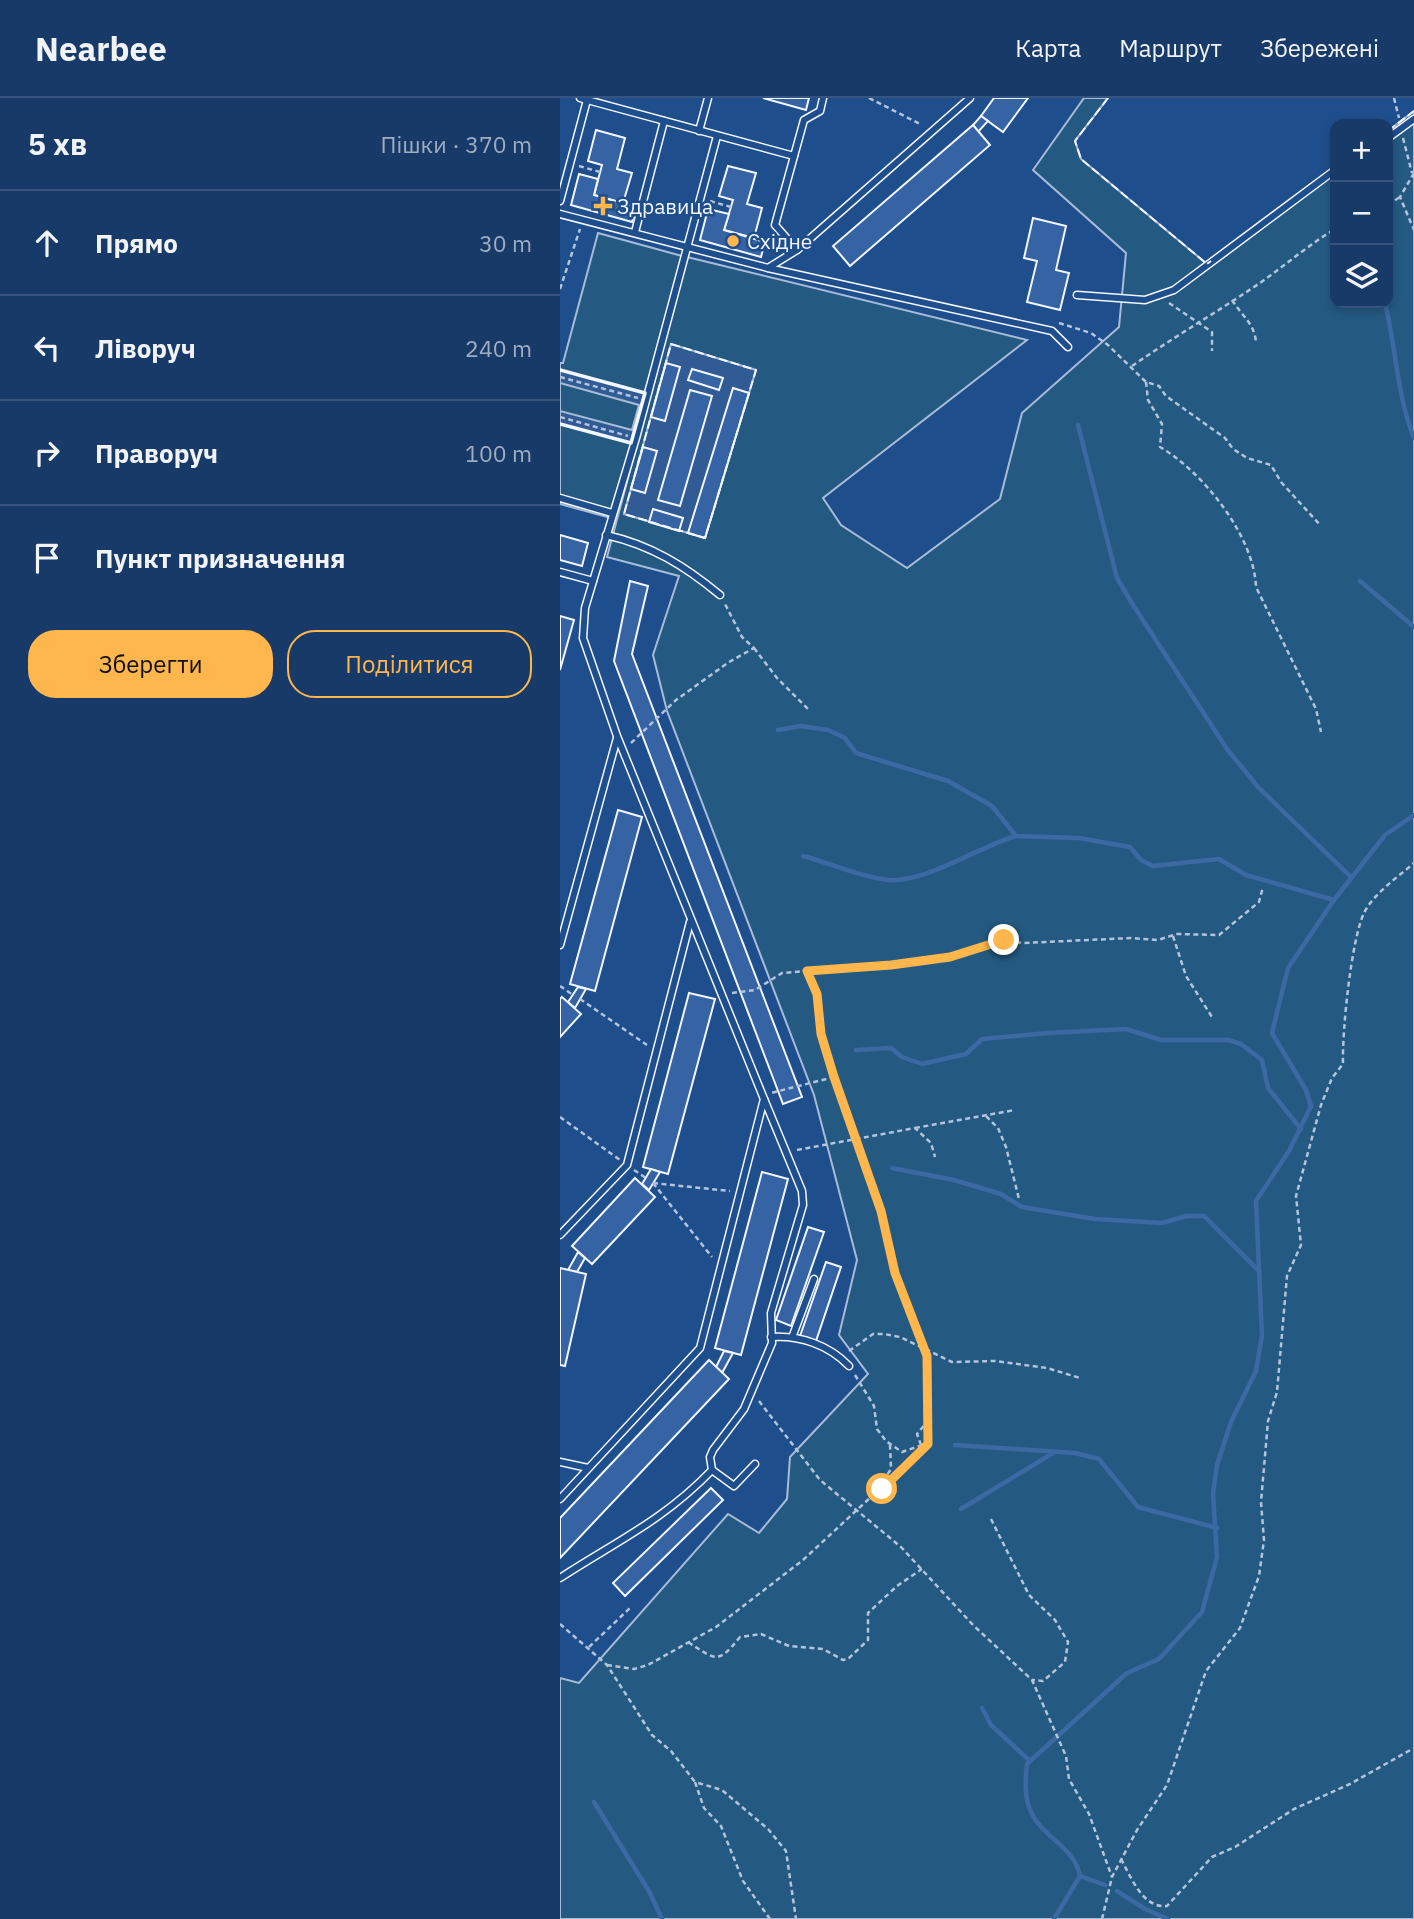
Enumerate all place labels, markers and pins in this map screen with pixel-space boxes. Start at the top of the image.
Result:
place label: Здравица [617,192,713,220]
marker: Здравица [595,198,611,214]
place label: Східне [747,227,812,255]
marker: Східне [725,233,741,249]

